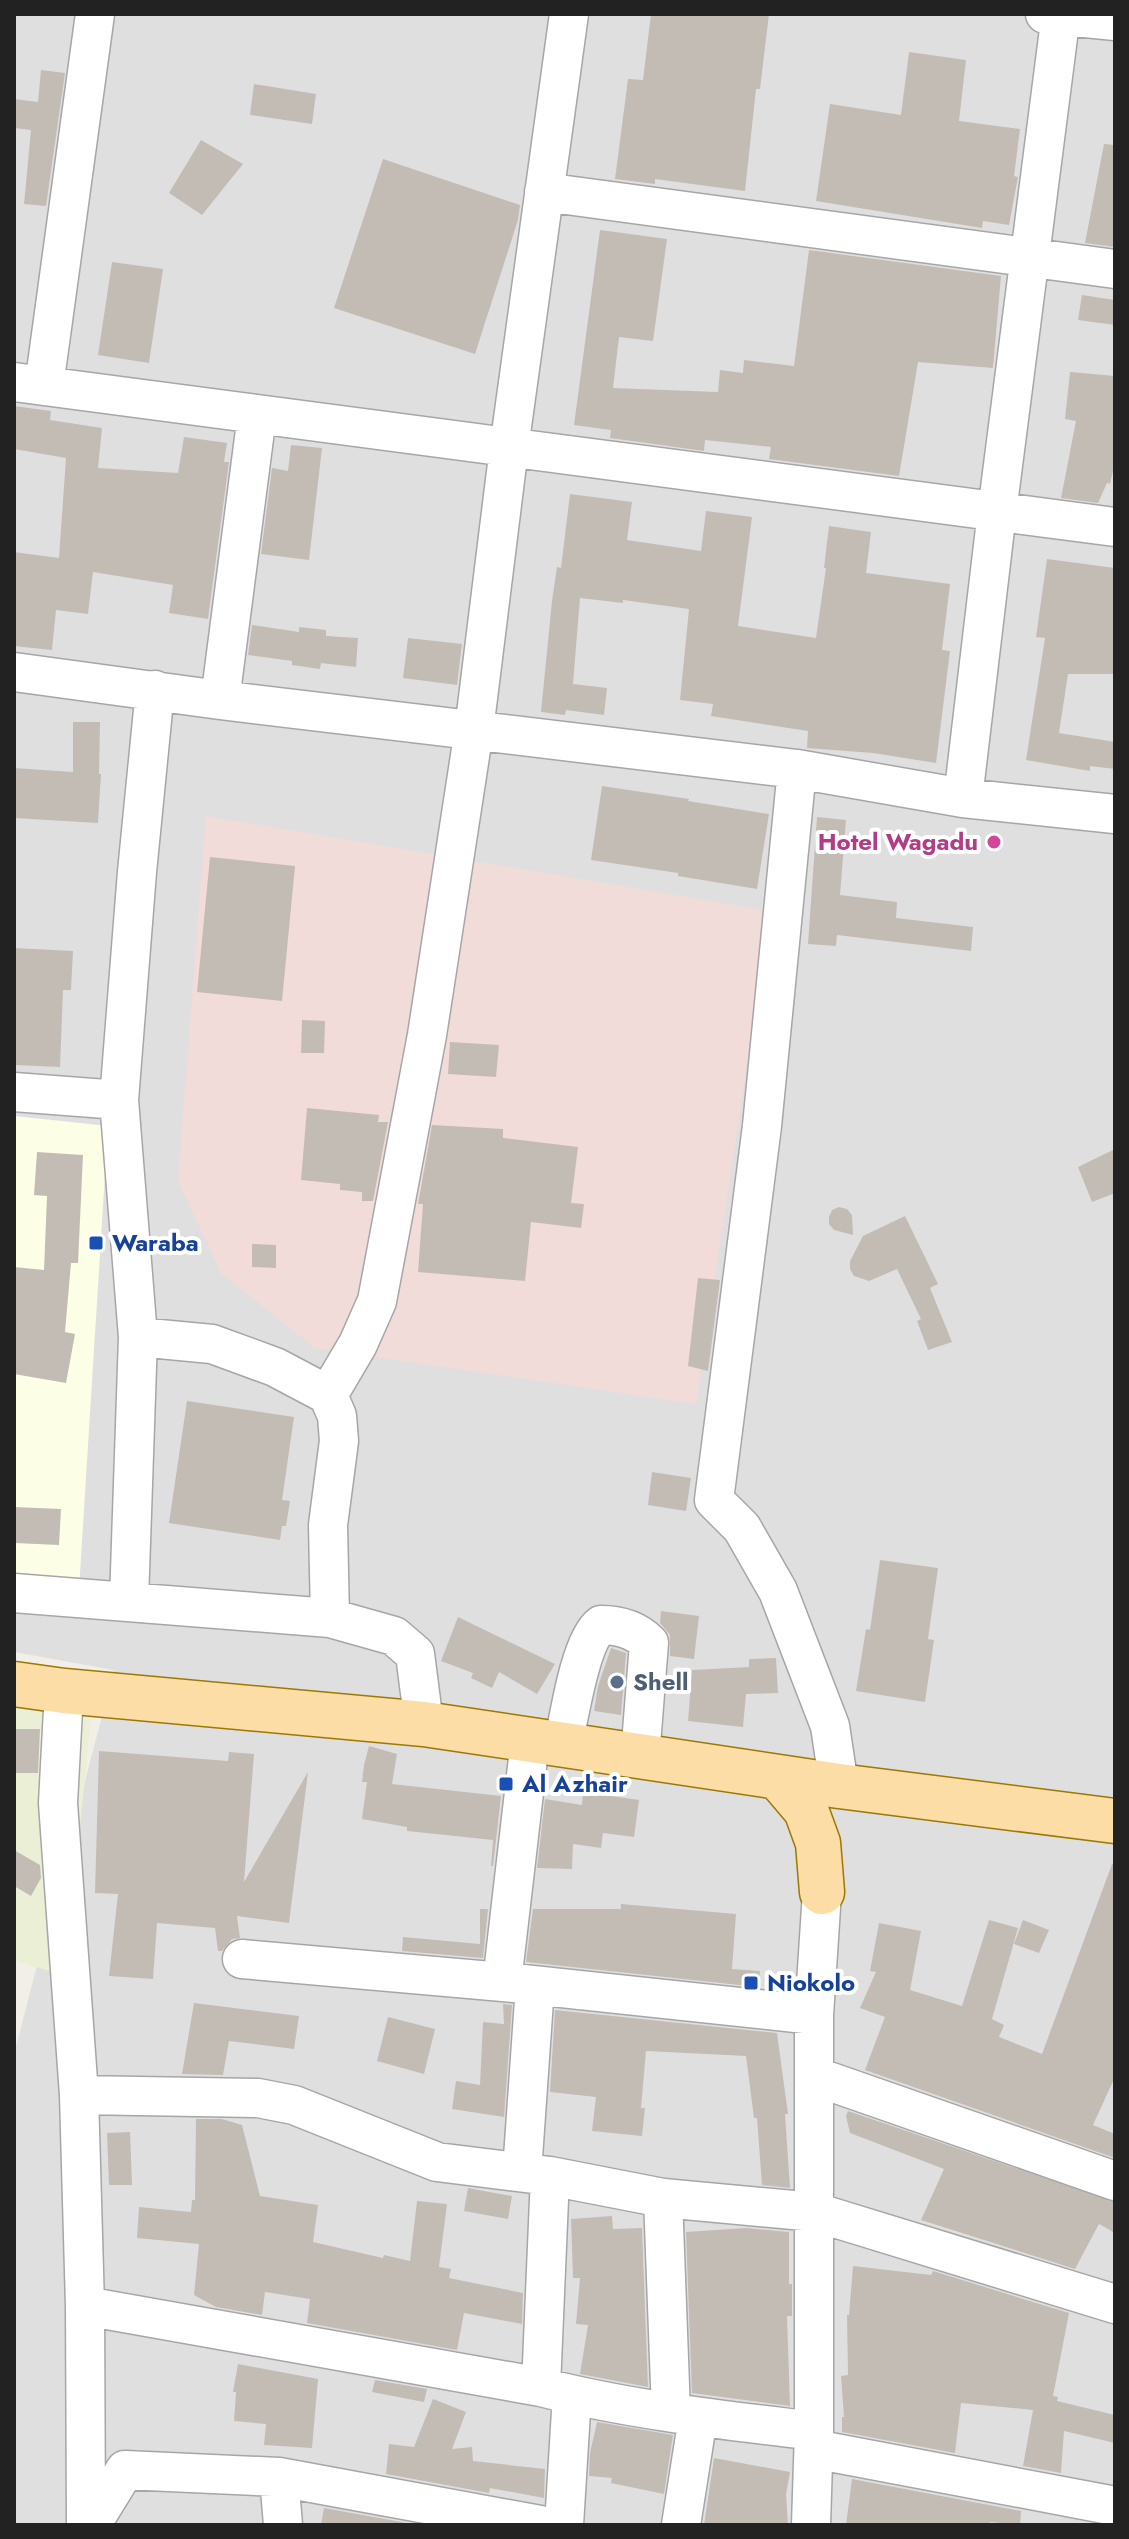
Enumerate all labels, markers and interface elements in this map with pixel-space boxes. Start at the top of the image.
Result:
place label: Hotel Wagadu [818,824,978,859]
marker: Hotel Wagadu [985,833,1003,851]
place label: Waraba [112,1225,199,1260]
marker: Waraba [87,1234,105,1252]
place label: Shell [633,1664,688,1699]
marker: Shell [608,1673,626,1691]
place label: Al Azhair [521,1766,628,1801]
marker: Al Azhair [497,1775,515,1793]
place label: Niokolo [767,1965,855,2000]
marker: Niokolo [742,1974,760,1992]

